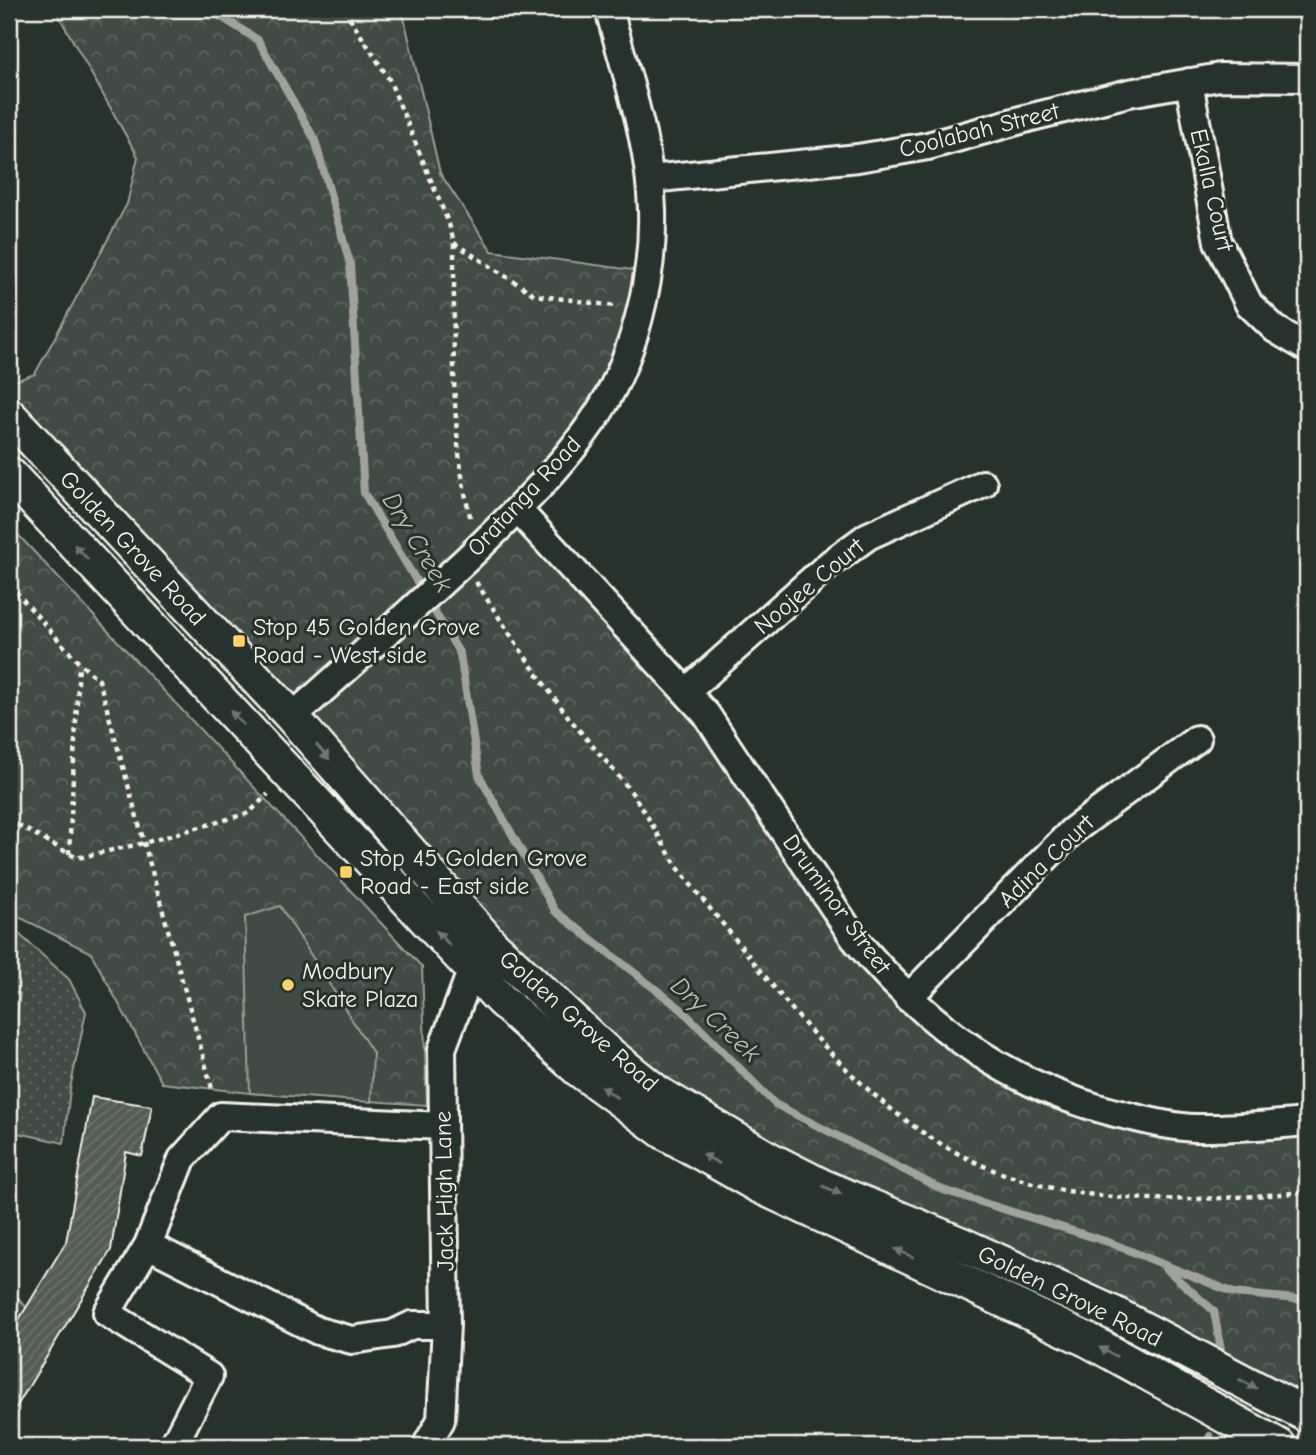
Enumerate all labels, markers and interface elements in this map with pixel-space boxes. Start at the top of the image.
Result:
street label: Coolabah Street [896,96,1063,163]
street label: Ekalla Court [1184,126,1240,255]
street label: Oratanga Road [461,430,587,562]
street label: Golden Grove Road [54,465,212,631]
water label: Dry Creek [376,487,459,598]
street label: Noojee Court [748,531,871,640]
one-way arrow [74,544,90,561]
place label: Stop 45 Golden Grove Road - West side [253,613,480,669]
marker: Stop 45 Golden Grove Road - West side [231,633,247,649]
one-way arrow [229,710,245,727]
one-way arrow [315,743,330,760]
street label: Adina Court [992,808,1100,913]
street label: Druminor Street [777,829,898,980]
place label: Stop 45 Golden Grove Road - East side [360,844,587,900]
marker: Stop 45 Golden Grove Road - East side [338,864,354,880]
one-way arrow [435,930,451,947]
street label: Golden Grove Road [494,944,664,1098]
place label: Modbury Skate Plaza [302,957,418,1013]
water label: Dry Creek [664,971,766,1069]
marker: Modbury Skate Plaza [280,977,296,993]
one-way arrow [600,1085,618,1099]
street label: Jack High Lane [429,1111,459,1271]
one-way arrow [701,1153,720,1165]
one-way arrow [822,1185,843,1196]
street label: Golden Grove Road [973,1239,1167,1353]
one-way arrow [894,1247,914,1258]
one-way arrow [1098,1346,1118,1358]
one-way arrow [1238,1379,1258,1390]

